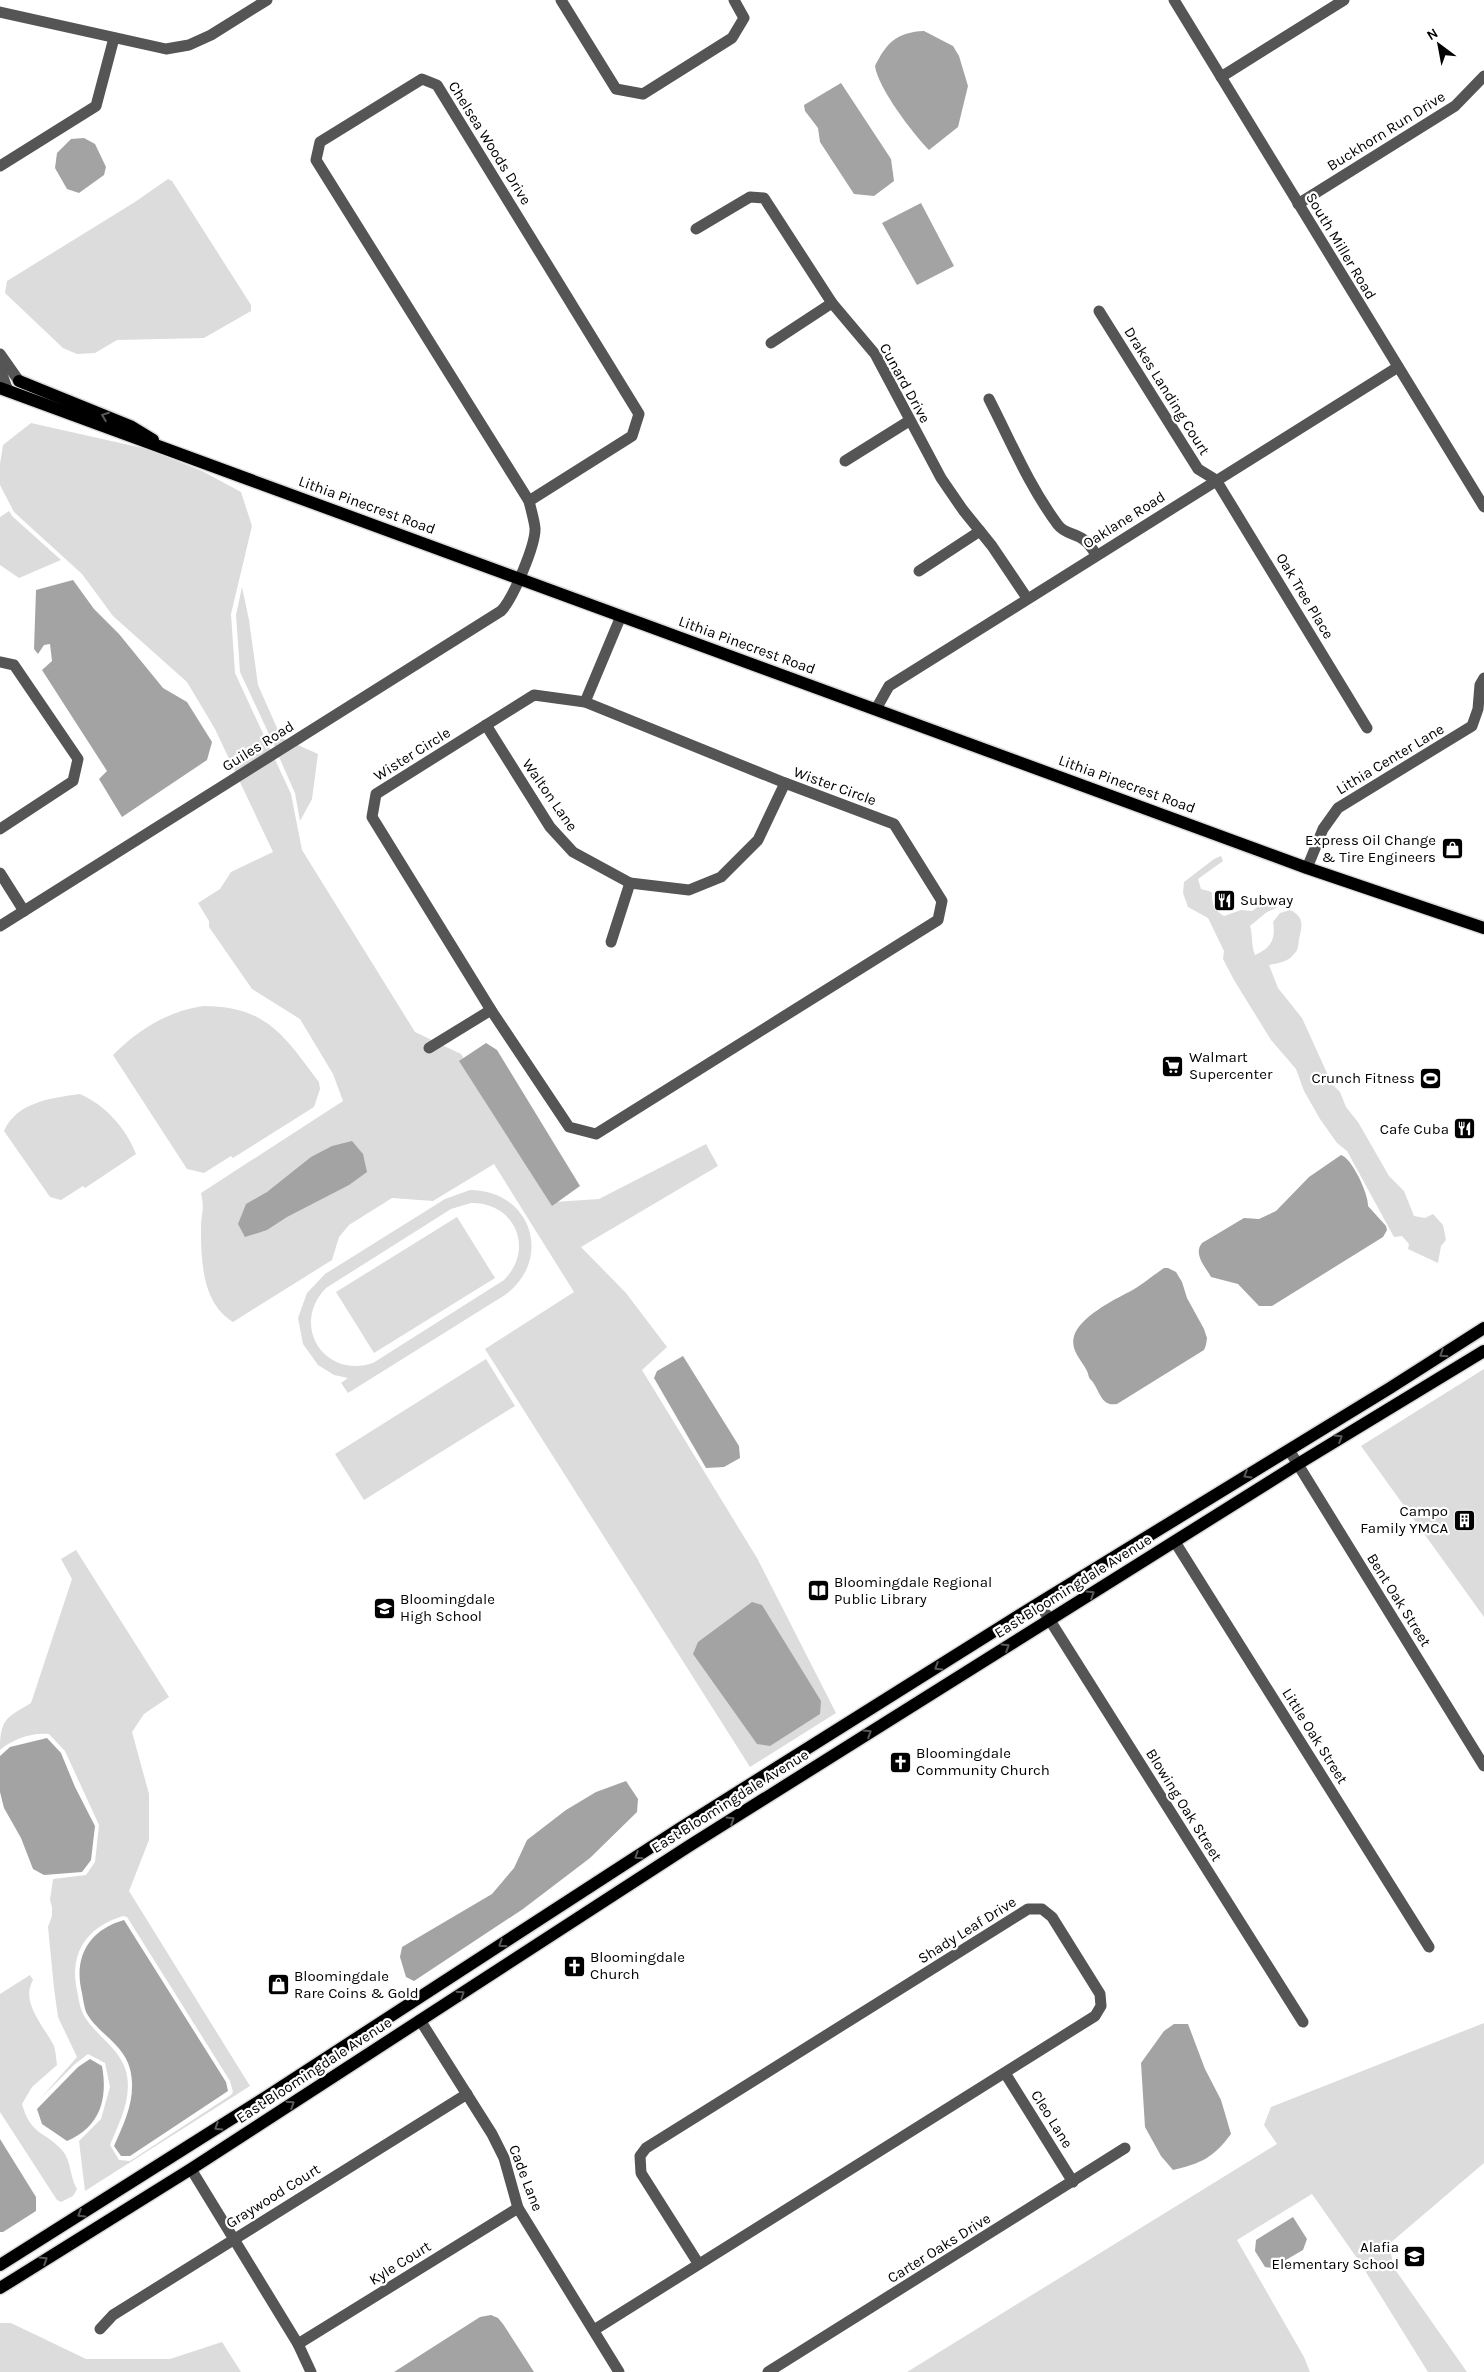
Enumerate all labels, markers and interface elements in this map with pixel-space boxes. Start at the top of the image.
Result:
north arrow [1414,20,1464,70]
text: N [1424,25,1441,44]
street label: Chelsea Woods Drive [445,78,535,208]
street label: Buckhorn Run Drive [1324,87,1448,175]
street label: South Miller Road [1302,189,1380,303]
street label: Drakes Landing Court [1120,324,1214,459]
street label: Cunard Drive [876,340,934,426]
one-way arrow [101,412,110,422]
street label: Lithia Pinecrest Road [296,472,438,538]
street label: Oaklane Road [1079,488,1169,552]
street label: Oak Tree Place [1272,550,1338,642]
street label: Lithia Pinecrest Road [676,612,818,678]
street label: Guiles Road [219,717,297,775]
street label: Lithia Center Lane [1333,720,1447,798]
street label: Wister Circle [370,723,454,785]
street label: Lithia Pinecrest Road [1056,751,1198,817]
street label: Walton Lane [519,755,581,835]
street label: Wister Circle [791,763,879,809]
place label: Express Oil Change & Tire Engineers [1305,831,1436,866]
shop icon: Express Oil Change & Tire Engineers [1440,837,1464,861]
restaurant icon: Subway [1212,888,1236,912]
place label: Subway [1240,891,1293,909]
place label: Walmart Supercenter [1189,1048,1273,1083]
supermarket icon: Walmart Supercenter [1161,1054,1185,1078]
sports icon: Crunch Fitness [1419,1066,1443,1090]
place label: Crunch Fitness [1311,1069,1415,1087]
restaurant icon: Cafe Cuba [1453,1117,1477,1141]
place label: Cafe Cuba [1380,1120,1449,1138]
one-way arrow [1439,1348,1448,1358]
one-way arrow [1334,1435,1343,1445]
one-way arrow [1244,1469,1253,1479]
place label: Campo Family YMCA [1360,1502,1448,1537]
building icon: Campo Family YMCA [1452,1508,1476,1532]
street label: East Bloomingdale Avenue [991,1530,1155,1642]
street label: Bent Oak Street [1363,1550,1435,1650]
place label: Bloomingdale Regional Public Library [834,1573,992,1608]
library icon: Bloomingdale Regional Public Library [806,1579,830,1603]
place label: Bloomingdale High School [400,1590,495,1625]
one-way arrow [1085,1591,1094,1600]
school or university icon: Bloomingdale High School [372,1596,396,1620]
one-way arrow [1001,1644,1010,1654]
one-way arrow [935,1661,944,1671]
street label: Little Oak Street [1278,1685,1352,1787]
one-way arrow [863,1730,872,1740]
place label: Bloomingdale Community Church [916,1744,1050,1779]
street label: East Bloomingdale Avenue [648,1745,812,1857]
street label: Blowing Oak Street [1142,1745,1226,1865]
church icon: Bloomingdale Community Church [888,1750,912,1774]
one-way arrow [725,1816,734,1826]
one-way arrow [635,1850,644,1859]
street label: Shady Leaf Drive [915,1893,1019,1967]
one-way arrow [498,1938,507,1947]
place label: Bloomingdale Church [590,1948,685,1983]
church icon: Bloomingdale Church [562,1954,586,1978]
place label: Bloomingdale Rare Coins & Gold [294,1967,419,2002]
shop icon: Bloomingdale Rare Coins & Gold [266,1973,290,1997]
one-way arrow [455,1991,464,2000]
street label: East Bloomingdale Avenue [233,2013,395,2127]
street label: Cleo Lane [1027,2087,1077,2151]
one-way arrow [285,2101,294,2111]
one-way arrow [214,2120,223,2130]
street label: Cade Lane [505,2142,547,2214]
street label: Graywood Court [223,2160,324,2232]
one-way arrow [77,2207,86,2217]
street label: Carter Oaks Drive [884,2209,994,2287]
street label: Kyle Court [366,2237,434,2289]
place label: Alafia Elementary School [1272,2238,1399,2273]
school or university icon: Alafia Elementary School [1403,2244,1427,2268]
one-way arrow [39,2257,48,2267]

